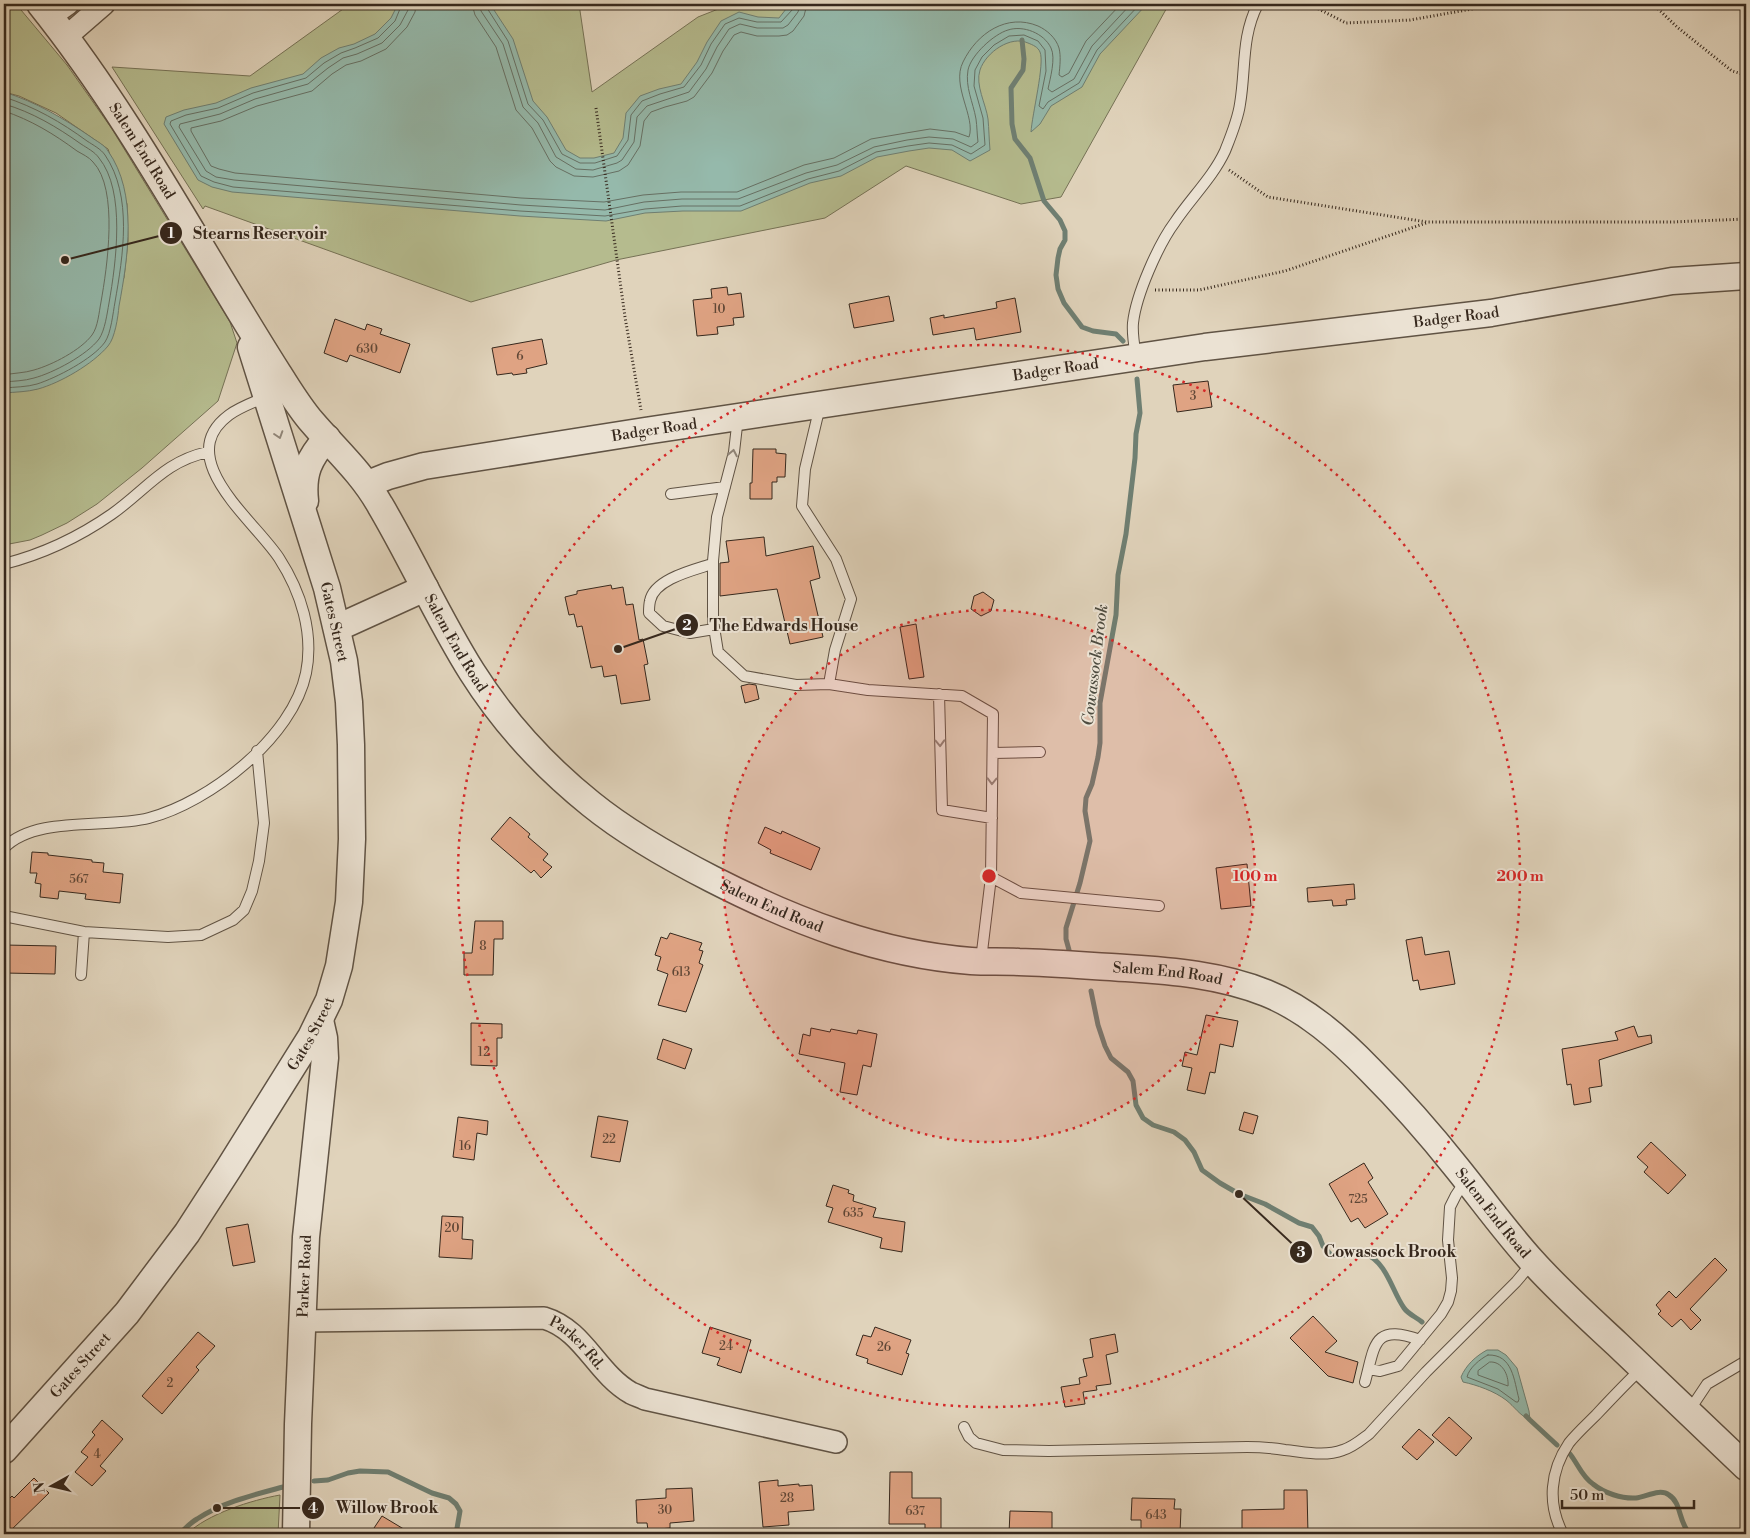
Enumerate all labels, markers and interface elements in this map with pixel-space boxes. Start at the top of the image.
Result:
street label: Salem End Road [105,99,180,203]
callout: Stearns Reservoir [158,218,337,249]
text: 1 [167,224,175,243]
text: Stearns Reservoir [193,224,327,244]
house number: 10 [713,302,725,317]
street label: Badger Road [1411,302,1501,332]
house number: 630 [356,342,378,357]
house number: 6 [516,349,524,364]
street label: Badger Road [1011,354,1100,385]
house number: 3 [1190,389,1197,404]
street label: Badger Road [609,414,699,446]
one-way arrow [273,430,283,439]
one-way arrow [728,448,738,457]
street label: Gates Street [316,580,353,665]
street label: Salem End Road [420,591,492,696]
water label: Cowassock Brook [1078,603,1112,727]
callout: The Edwards House [674,609,868,640]
text: 2 [682,616,692,635]
text: The Edwards House [710,616,859,636]
one-way arrow [935,739,946,747]
one-way arrow [987,777,998,785]
centre of rings [980,867,998,885]
text: 100 m [1233,867,1278,886]
text: 200 m [1496,867,1544,886]
house number: 567 [69,872,89,887]
street label: Salem End Road [717,875,826,937]
house number: 8 [479,939,487,954]
street label: Salem End Road [1112,958,1225,989]
house number: 613 [672,965,691,980]
street label: Gates Street [283,994,339,1074]
house number: 12 [478,1045,490,1060]
house number: 22 [602,1132,616,1147]
house number: 16 [459,1139,471,1154]
street label: Salem End Road [1451,1164,1535,1263]
house number: 725 [1348,1192,1368,1207]
house number: 635 [843,1206,864,1221]
house number: 20 [445,1221,459,1236]
street label: Parker Road [293,1234,316,1318]
callout: Cowassock Brook [1289,1236,1466,1267]
text: Cowassock Brook [1324,1242,1458,1262]
text: 3 [1296,1243,1306,1262]
street label: Parker Rd. [546,1312,609,1374]
street label: Gates Street [46,1328,115,1402]
house number: 24 [719,1339,733,1354]
house number: 26 [877,1340,891,1355]
house number: 2 [167,1376,174,1391]
house number: 4 [93,1447,101,1462]
north arrow [28,1460,78,1510]
scale bar [1562,1478,1695,1510]
text: N [30,1481,50,1494]
text: 50 m [1570,1486,1604,1505]
house number: 28 [780,1491,794,1506]
callout: Willow Brook [301,1492,448,1523]
text: Willow Brook [335,1498,439,1518]
text: 4 [308,1499,318,1518]
house number: 30 [658,1503,672,1518]
house number: 637 [905,1504,925,1519]
house number: 643 [1145,1508,1167,1523]

